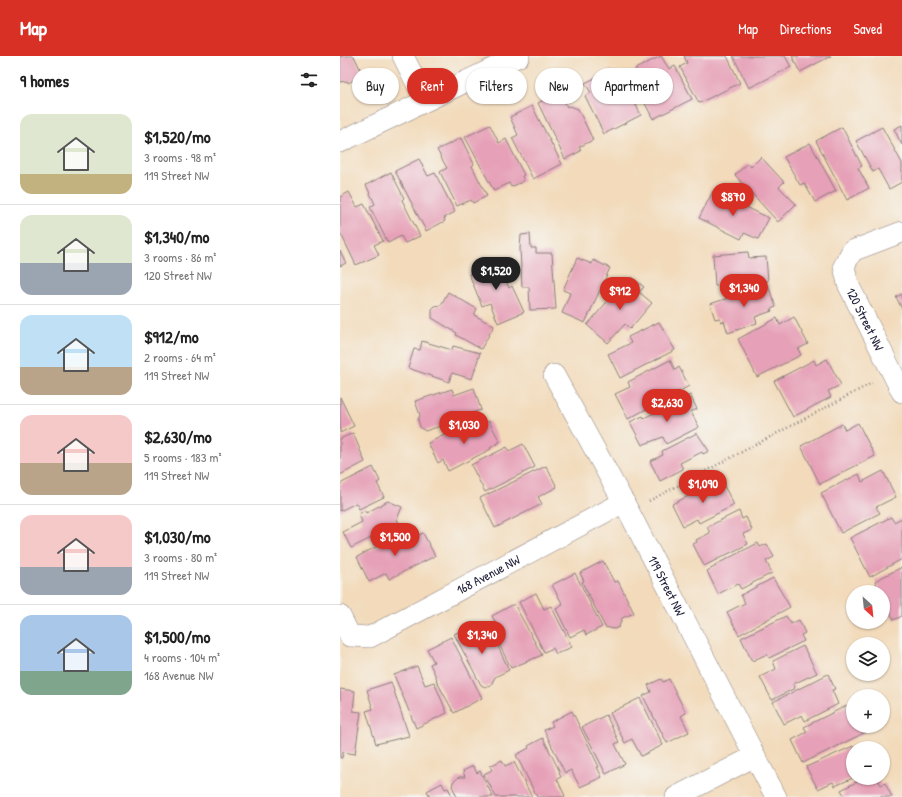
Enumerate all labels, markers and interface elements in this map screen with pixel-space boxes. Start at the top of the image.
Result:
text: Map [20,15,47,41]
text: Map [738,19,758,38]
text: Directions [780,19,831,38]
text: Saved [853,19,882,38]
chip: Buy [352,68,399,104]
chip: Rent [407,68,458,104]
chip: Filters [466,68,527,104]
chip: New [535,68,583,104]
chip: Apartment [591,68,673,104]
text: 9 homes [20,69,69,92]
icon: filters [298,69,320,91]
text: $1,520/mo [144,125,211,148]
icon: home [52,130,100,178]
text: 3 rooms · 98 m² [144,148,216,166]
text: 119 Street NW [144,166,209,184]
pin: $870 [709,183,757,217]
text: $870 [721,187,745,205]
text: $1,340/mo [144,225,209,248]
icon: home [52,231,100,279]
text: 3 rooms · 86 m² [144,248,216,266]
pin: $1,520 [463,257,529,291]
text: $1,520 [480,261,512,279]
text: 120 Street NW [144,266,212,284]
pin: $1,340 [711,274,777,308]
pin: $912 [596,277,644,311]
text: $1,340 [729,278,759,296]
text: $912 [609,281,631,299]
street label: 120 Street NW [842,285,889,353]
text: $912/mo [144,325,199,348]
icon: home [52,331,100,379]
text: 2 rooms · 64 m² [144,348,216,366]
text: 119 Street NW [144,366,209,384]
pin: $2,630 [634,389,700,423]
text: $2,630 [651,393,683,411]
pin: $1,030 [431,411,497,445]
text: $1,030 [448,415,480,433]
text: $2,630/mo [144,425,212,448]
icon: home [52,431,100,479]
text: 5 rooms · 183 m² [144,448,221,466]
text: 119 Street NW [144,466,209,484]
pin: $1,090 [670,470,736,504]
text: $1,090 [688,474,718,492]
pin: $1,500 [362,523,428,557]
text: $1,030/mo [144,525,211,548]
text: $1,500 [379,527,411,545]
icon: home [52,531,100,579]
text: 3 rooms · 80 m² [144,548,217,566]
street label: 168 Avenue NW [453,550,523,599]
street label: 119 Street NW [644,552,690,619]
text: 119 Street NW [144,566,209,584]
north arrow [846,585,890,629]
map controls [846,585,890,785]
pin: $1,340 [449,621,515,655]
text: $1,500/mo [144,625,210,648]
text: $1,340 [467,625,497,643]
icon: home [52,631,100,679]
button: layers [846,637,890,681]
text: 4 rooms · 104 m² [144,648,220,666]
text: 168 Avenue NW [144,666,213,684]
button: + [846,689,890,733]
button: − [846,741,890,785]

